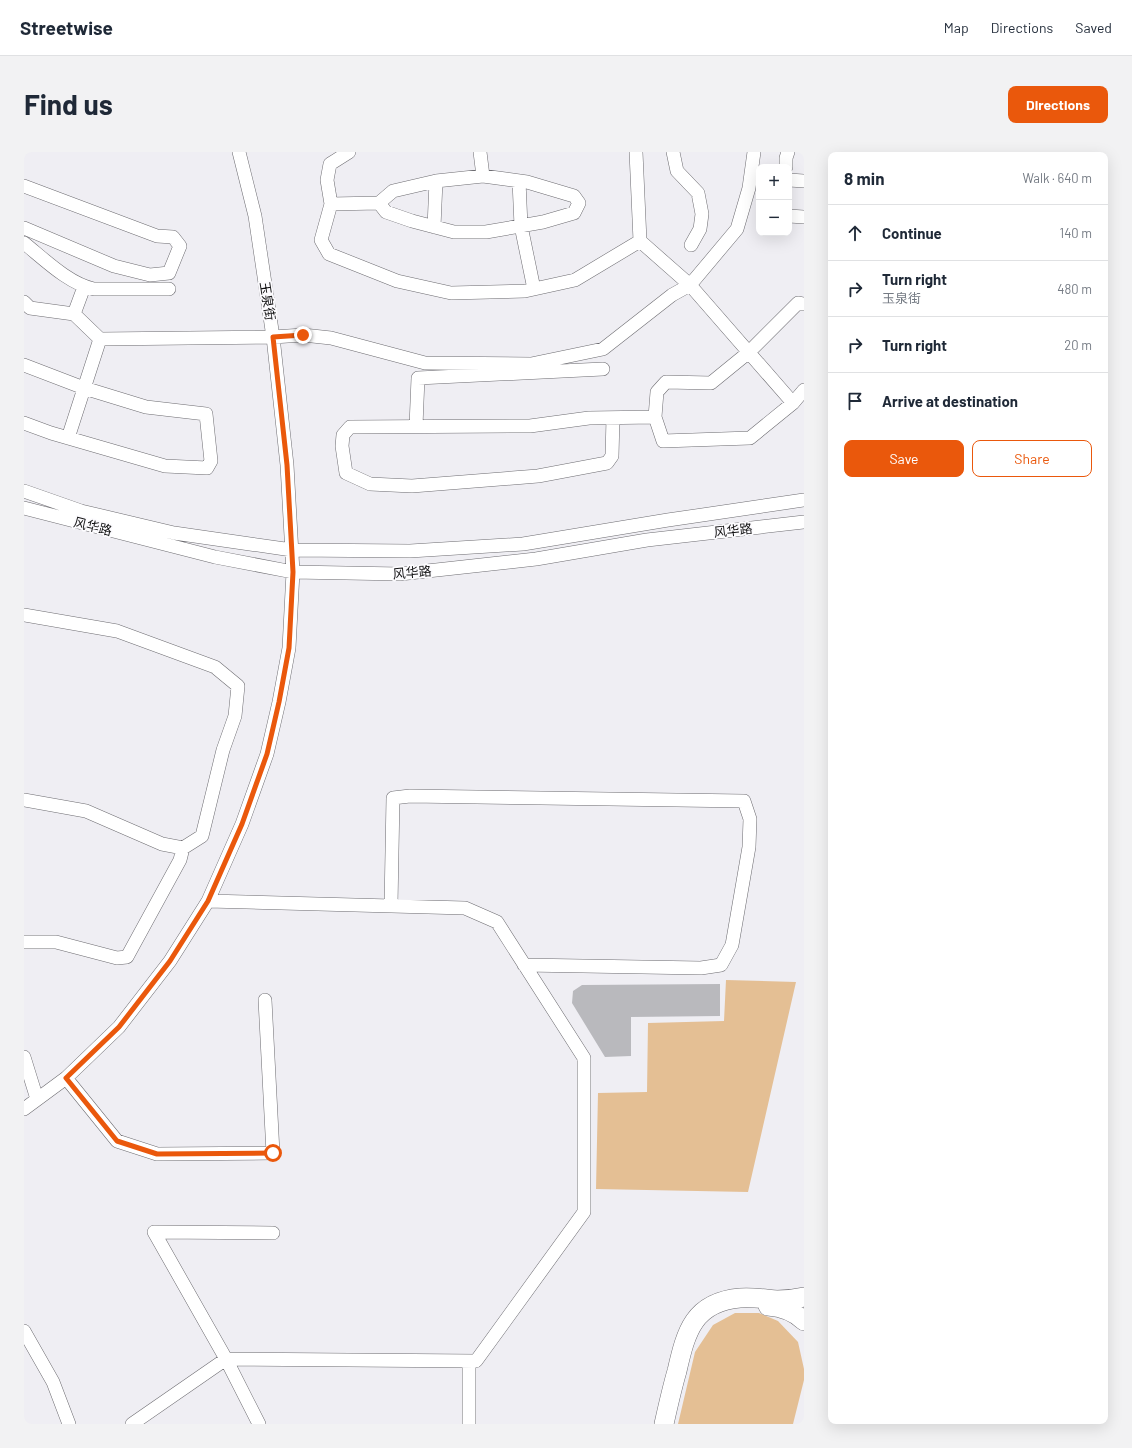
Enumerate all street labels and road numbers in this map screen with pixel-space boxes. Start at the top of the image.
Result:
street label: 玉泉街 [257,280,279,322]
street label: 风华路 [72,514,114,538]
street label: 风华路 [713,520,753,540]
street label: 风华路 [392,562,432,582]

